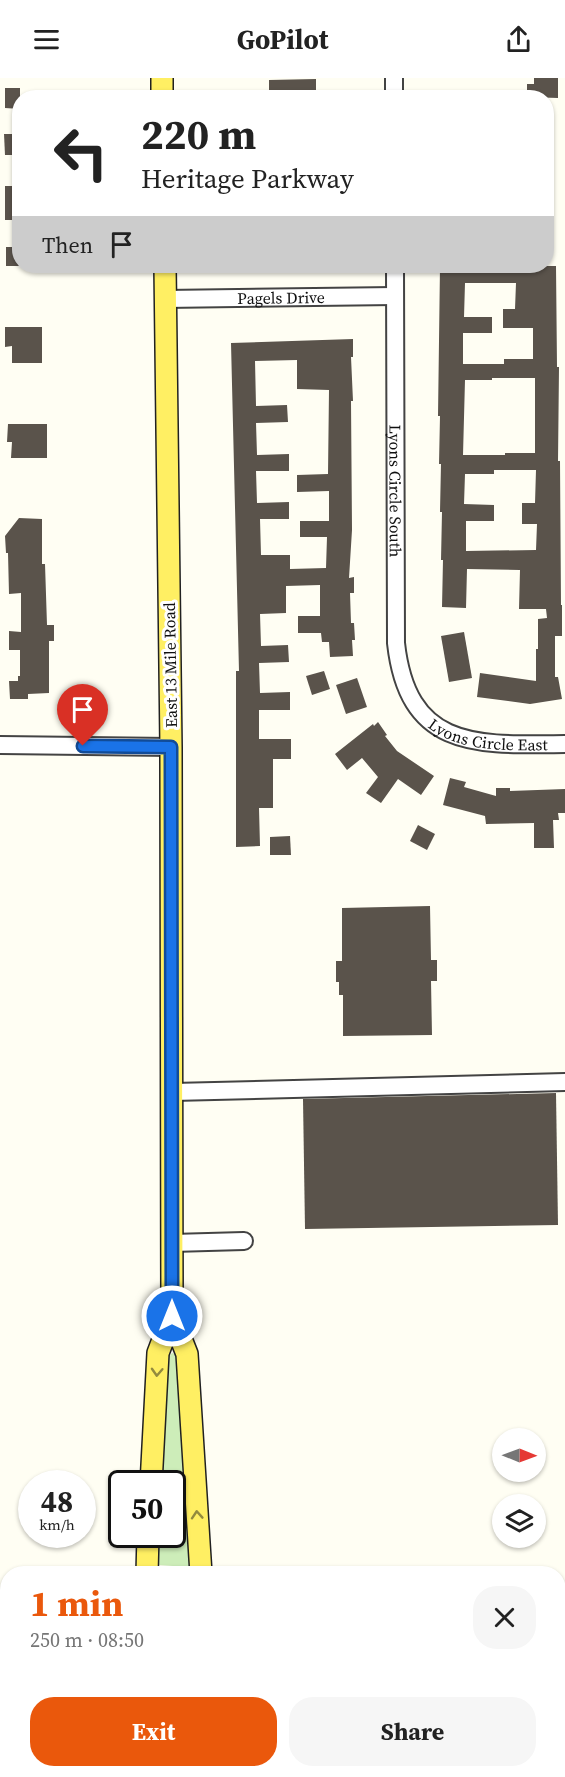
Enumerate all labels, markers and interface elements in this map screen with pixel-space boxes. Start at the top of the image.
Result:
text: GoPilot [237,21,328,58]
icon: menu [30,23,63,56]
icon: share [502,23,535,56]
text: 220 m [141,105,256,163]
icon: left [42,114,120,192]
text: Heritage Parkway [141,160,354,197]
icon: arrive [105,228,138,261]
text: Then [42,230,93,260]
street label: Pagels Drive [237,286,325,309]
street label: Lyons Circle South [384,425,407,558]
street label: East 13 Mile Road [158,602,182,728]
pin [57,684,108,746]
icon: arrive [66,693,99,726]
street label: Lyons Circle East [424,713,549,755]
position arrow [140,1284,204,1348]
one-way arrow [151,1368,164,1377]
north arrow [492,1428,546,1482]
map controls [492,1428,546,1548]
speed limit sign: 50 [108,1470,186,1548]
text: 48 [41,1481,73,1522]
button: layers [492,1494,546,1548]
one-way arrow [191,1511,204,1520]
text: km/h [39,1514,75,1535]
text: 1 min [30,1579,123,1628]
button: close [473,1586,536,1649]
text: 250 m · 08:50 [30,1626,144,1654]
button: Exit [30,1697,277,1766]
button: Share [289,1697,536,1766]

